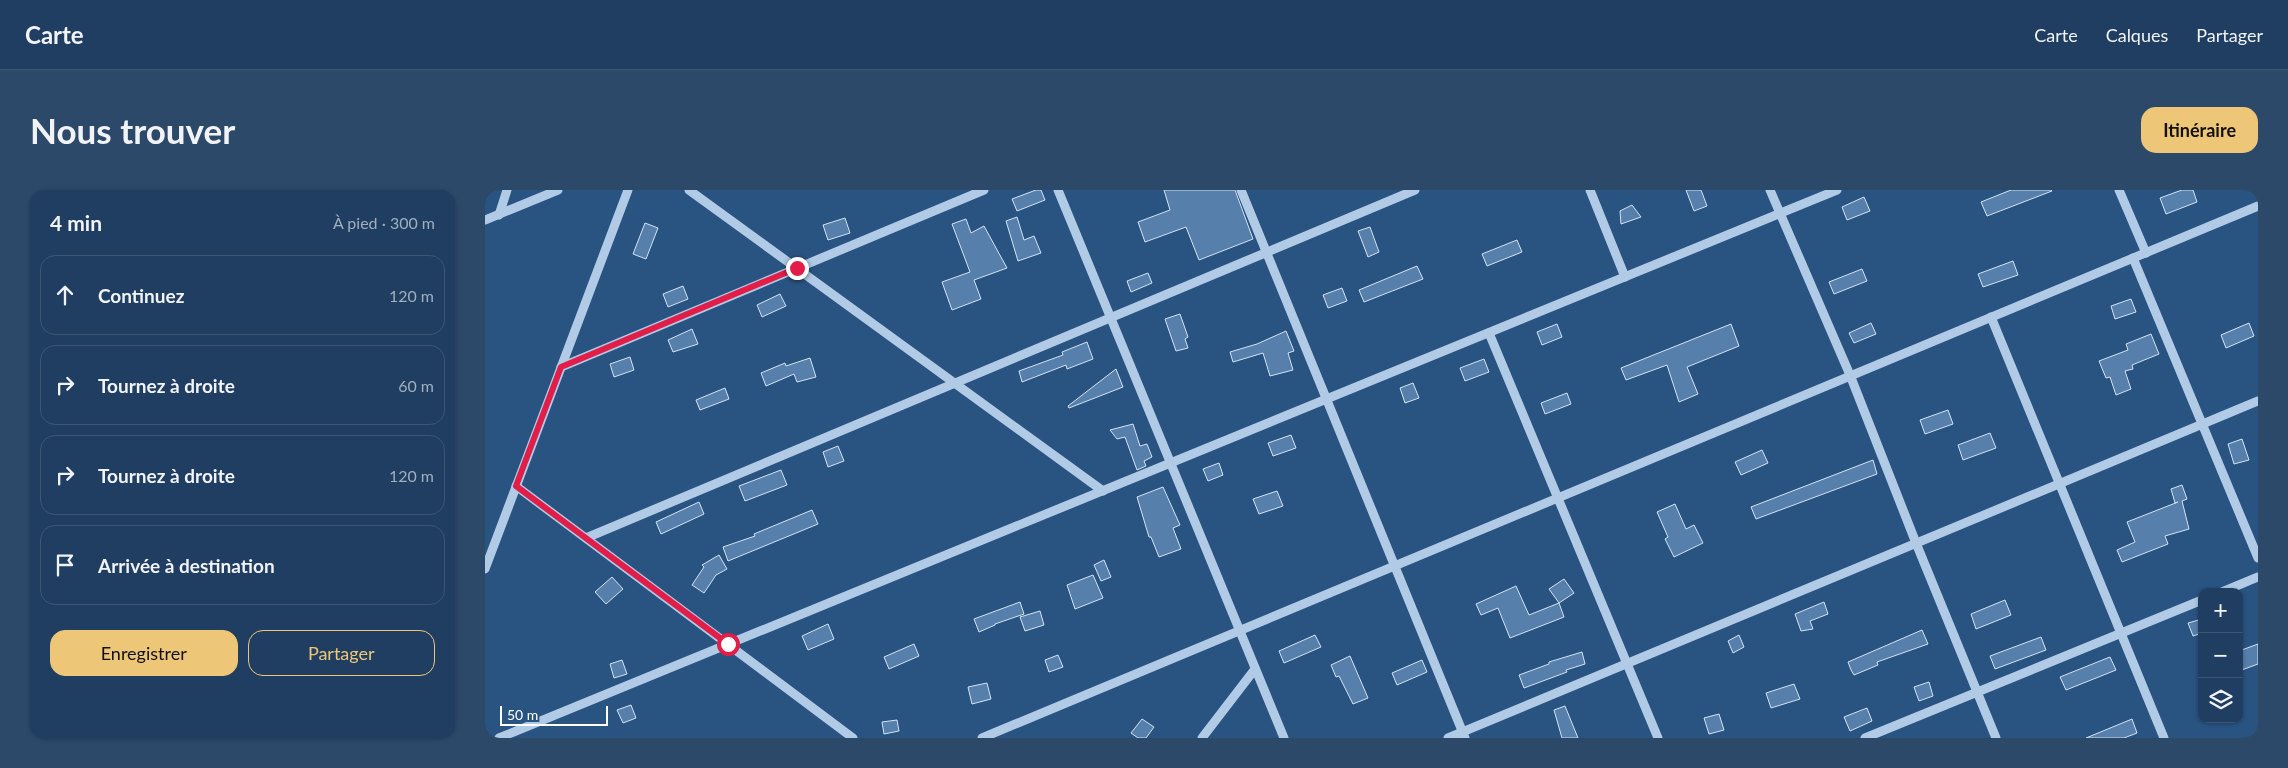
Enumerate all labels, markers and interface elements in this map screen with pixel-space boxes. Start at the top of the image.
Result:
text: Carte [25,20,84,49]
text: Carte [2034,24,2078,46]
text: Calques [2106,24,2168,46]
text: Partager [2196,24,2263,46]
button: Itinéraire [2141,107,2258,153]
text: Nous trouver [30,109,235,151]
text: 4 min [50,210,102,235]
text: À pied · 300 m [333,213,435,232]
route end [786,257,809,280]
icon: ahead [51,281,79,309]
text: Continuez [98,284,184,307]
text: 120 m [389,286,434,305]
icon: right [51,371,79,399]
text: Tournez à droite [98,374,235,397]
text: 60 m [398,376,434,395]
icon: right [51,461,79,489]
text: Tournez à droite [98,464,235,487]
text: 120 m [389,466,434,485]
icon: arrive [51,551,79,579]
text: Arrivée à destination [98,554,275,577]
map controls [2198,588,2243,723]
button: + [2198,588,2243,633]
button: Enregistrer [50,630,238,676]
button: Partager [248,630,435,676]
route start [717,633,740,656]
button: − [2198,633,2243,678]
button: layers [2198,678,2243,723]
scale bar [500,703,607,726]
text: 50 m [507,706,538,723]

